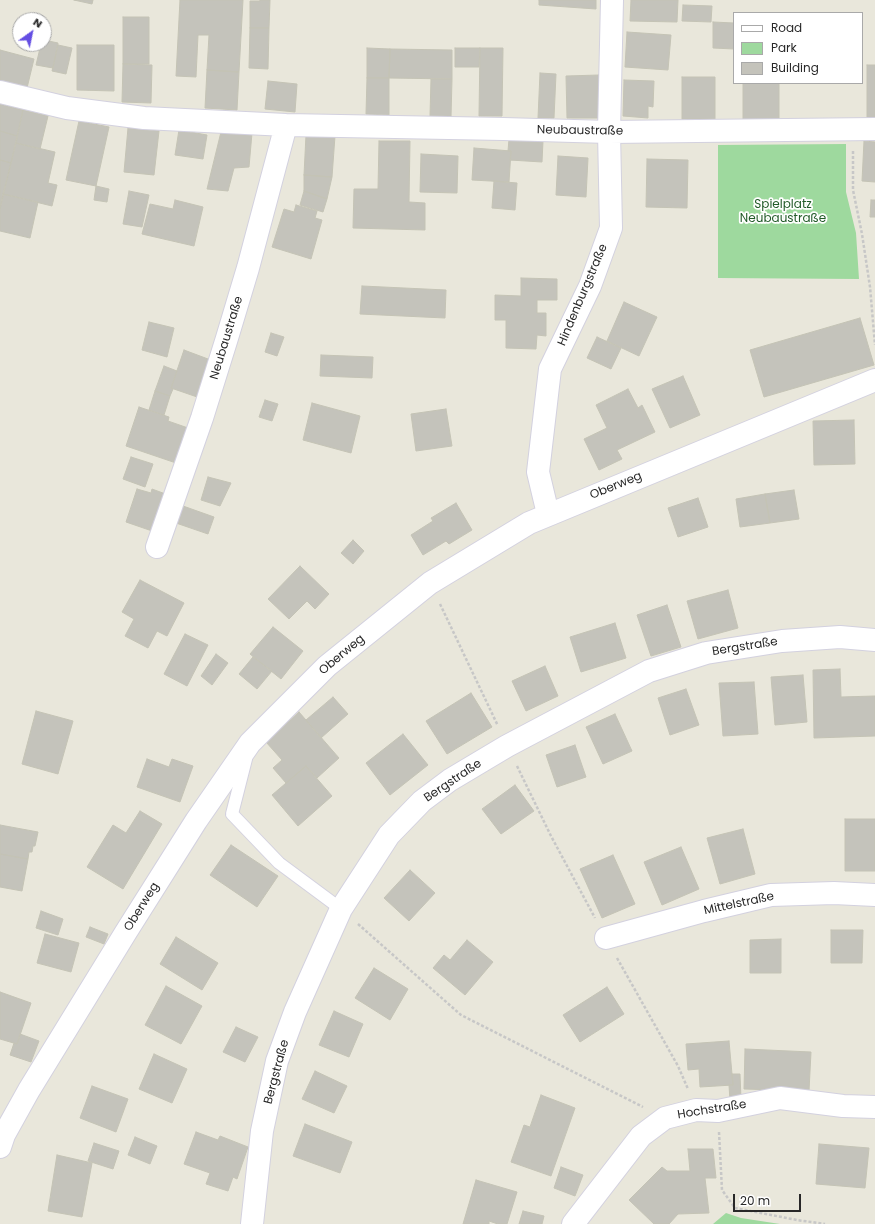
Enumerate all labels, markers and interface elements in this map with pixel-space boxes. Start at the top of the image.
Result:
north arrow [12,12,52,52]
legend [733,12,863,84]
text: N [30,14,46,32]
text: Road [771,19,802,36]
text: Park [771,39,797,56]
text: Building [771,59,819,76]
street label: Neubaustraße [537,123,623,139]
park label: Spielplatz Neubaustraße [740,198,826,226]
street label: Hindenburgstraße [555,242,611,348]
street label: Neubaustraße [207,295,247,381]
street label: Oberweg [588,469,644,503]
street label: Oberweg [316,632,368,678]
street label: Bergstraße [711,635,779,659]
street label: Bergstraße [422,757,484,805]
street label: Oberweg [121,880,163,934]
street label: Mittelstraße [703,890,775,918]
street label: Bergstraße [261,1038,293,1106]
street label: Hochstraße [676,1097,748,1123]
scale bar [735,1186,803,1212]
text: 20 m [740,1192,770,1209]

